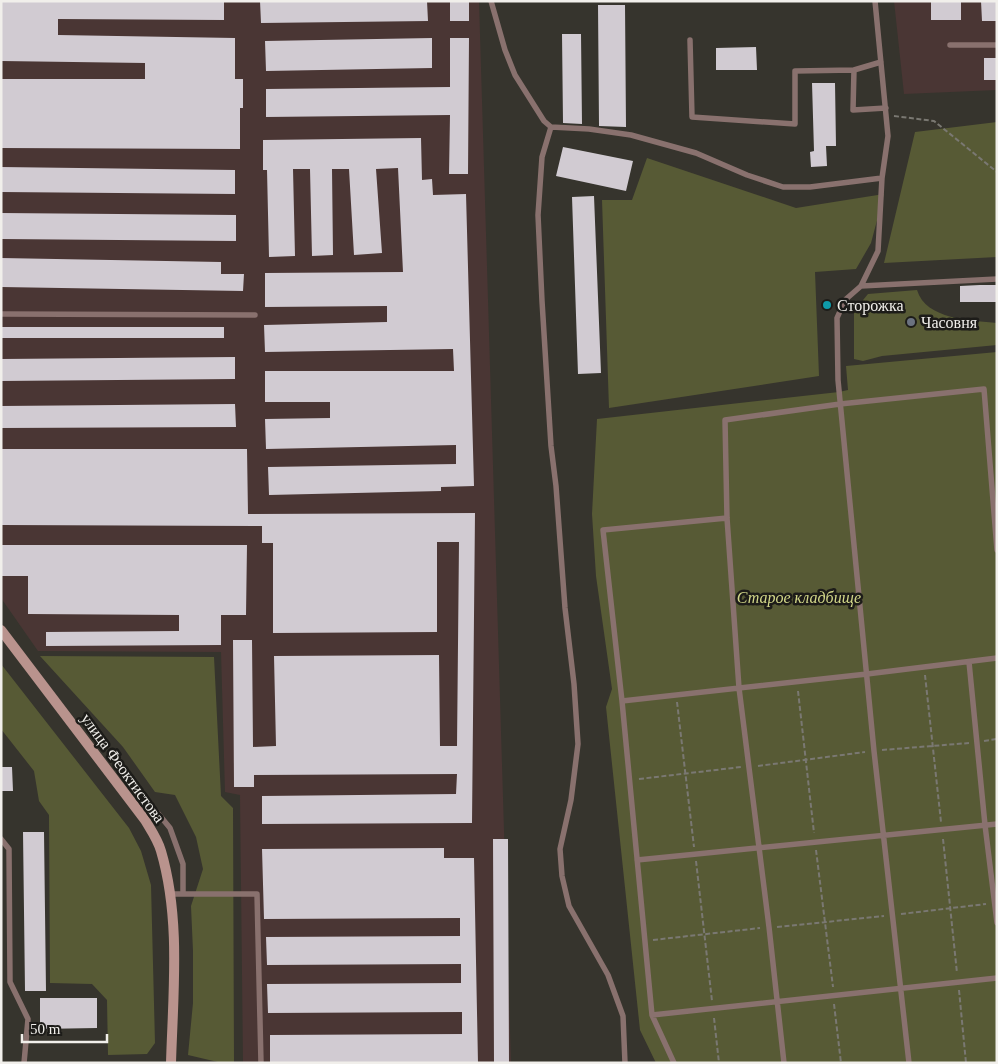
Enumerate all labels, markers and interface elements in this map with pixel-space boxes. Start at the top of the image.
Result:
place label: Сторожка [837,297,904,315]
marker: Сторожка [821,299,833,311]
place label: Часовня [921,314,978,331]
marker: Часовня [905,316,917,328]
park label: Старое кладбище [737,589,861,607]
street label: улица Феоктистова [77,710,168,826]
scale bar [22,1012,108,1044]
text: 50 m [30,1021,61,1037]

